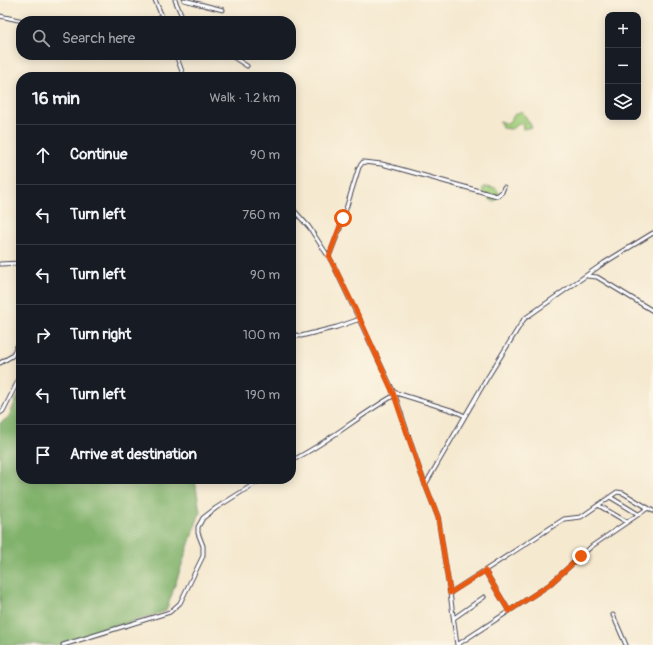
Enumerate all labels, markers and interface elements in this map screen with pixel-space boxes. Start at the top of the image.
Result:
map controls [605,12,641,120]
button: + [605,12,641,48]
search box [16,16,296,60]
icon: search [30,27,52,49]
text: Search here [62,29,135,48]
button: − [605,48,641,84]
button: layers [605,84,641,120]
text: 16 min [32,88,80,109]
text: Walk · 1.2 km [210,90,280,106]
icon: ahead [32,144,54,166]
text: Continue [70,145,128,164]
text: 90 m [250,147,280,163]
icon: left [32,204,54,226]
text: Turn left [70,205,126,224]
text: 760 m [242,207,280,223]
route start [334,209,352,227]
icon: left [32,264,54,286]
text: Turn left [70,265,126,284]
text: 90 m [250,267,280,283]
icon: right [32,324,54,346]
text: Turn right [70,325,131,344]
text: 100 m [243,327,280,343]
icon: left [32,384,54,406]
text: Turn left [70,385,126,404]
text: 190 m [245,387,280,403]
icon: arrive [32,444,54,466]
text: Arrive at destination [70,445,197,464]
route end [572,547,590,565]

